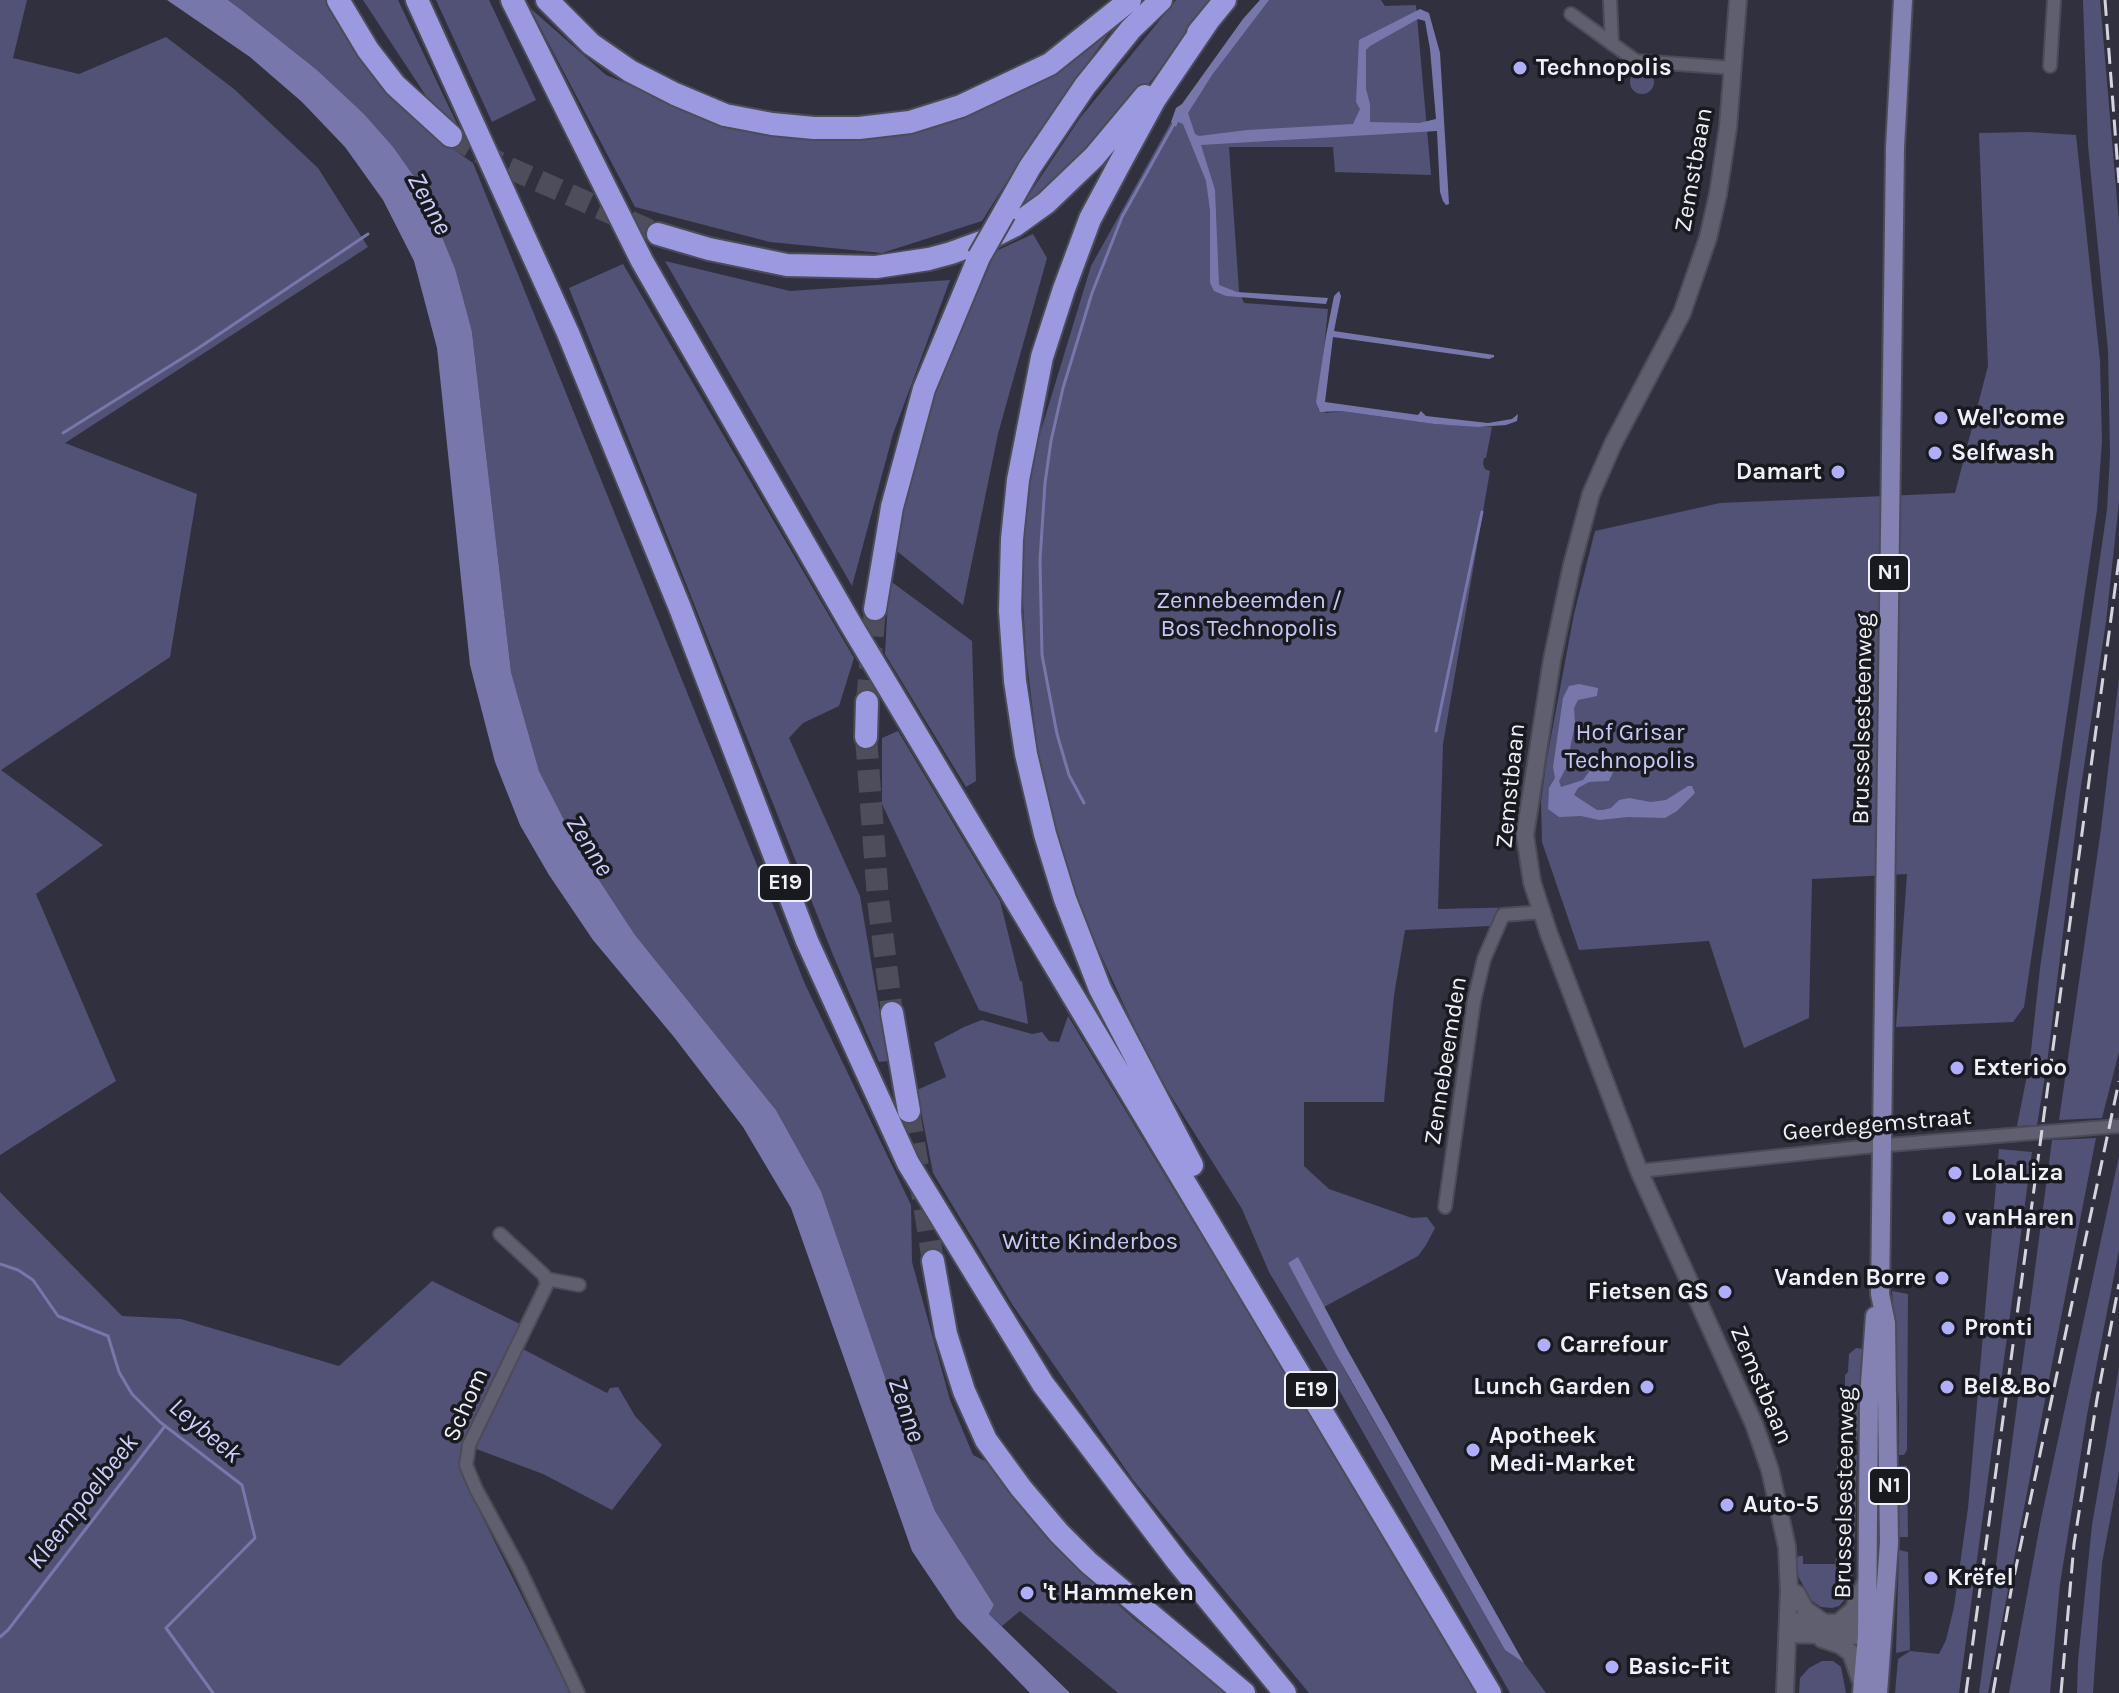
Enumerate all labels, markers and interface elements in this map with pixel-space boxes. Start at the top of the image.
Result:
place label: Technopolis [1536,54,1672,82]
marker: Technopolis [1511,59,1529,77]
street label: Zemstbaan [1669,106,1719,234]
water label: Zenne [400,167,458,241]
place label: Wel'come [1957,404,2065,432]
marker: Wel'come [1932,409,1950,427]
place label: Selfwash [1951,439,2055,467]
marker: Selfwash [1926,444,1944,462]
place label: Damart [1736,458,1822,486]
marker: Damart [1829,463,1847,481]
road number: N1 [1869,555,1909,591]
park label: Zennebeemden / Bos Technopolis [1156,587,1342,643]
street label: Brusselsesteenweg [1847,613,1879,825]
park label: Hof Grisar Technopolis [1565,719,1695,775]
street label: Zemstbaan [1490,722,1532,850]
water label: Zenne [558,810,620,882]
road number: E19 [759,865,811,901]
street label: Zennebeemden [1418,975,1474,1147]
place label: Exterioo [1973,1054,2067,1082]
marker: Exterioo [1948,1059,1966,1077]
street label: Geerdegemstraat [1781,1102,1973,1148]
place label: LolaLiza [1971,1159,2063,1187]
marker: LolaLiza [1946,1164,1964,1182]
place label: vanHaren [1965,1204,2075,1232]
marker: vanHaren [1940,1209,1958,1227]
park label: Witte Kinderbos [1002,1228,1178,1256]
place label: Vanden Borre [1774,1264,1926,1292]
marker: Vanden Borre [1933,1269,1951,1287]
place label: Fietsen GS [1588,1278,1709,1306]
marker: Fietsen GS [1716,1283,1734,1301]
place label: Pronti [1964,1314,2033,1342]
marker: Pronti [1939,1319,1957,1337]
street label: Zemstbaan [1723,1322,1799,1448]
place label: Carrefour [1560,1331,1668,1359]
marker: Carrefour [1535,1336,1553,1354]
street label: Schom [437,1364,495,1446]
road number: E19 [1285,1372,1337,1408]
place label: Lunch Garden [1473,1373,1631,1401]
place label: Bel&Bo [1963,1373,2051,1401]
water label: Zenne [880,1374,932,1446]
marker: Lunch Garden [1638,1378,1656,1396]
marker: Bel&Bo [1938,1378,1956,1396]
street label: Brusselsesteenweg [1829,1387,1861,1599]
water label: Leybeek [162,1392,248,1470]
place label: Apotheek Medi-Market [1489,1422,1635,1478]
water label: Kleempoelbeek [21,1428,145,1576]
marker: Apotheek Medi-Market [1464,1441,1482,1459]
road number: N1 [1869,1468,1909,1504]
place label: Auto-5 [1743,1491,1819,1519]
marker: Auto-5 [1718,1496,1736,1514]
place label: Krëfel [1947,1564,2014,1592]
marker: Krëfel [1922,1569,1940,1587]
place label: 't Hammeken [1043,1579,1194,1607]
marker: 't Hammeken [1018,1584,1036,1602]
place label: Basic-Fit [1628,1653,1730,1681]
marker: Basic-Fit [1603,1658,1621,1676]

